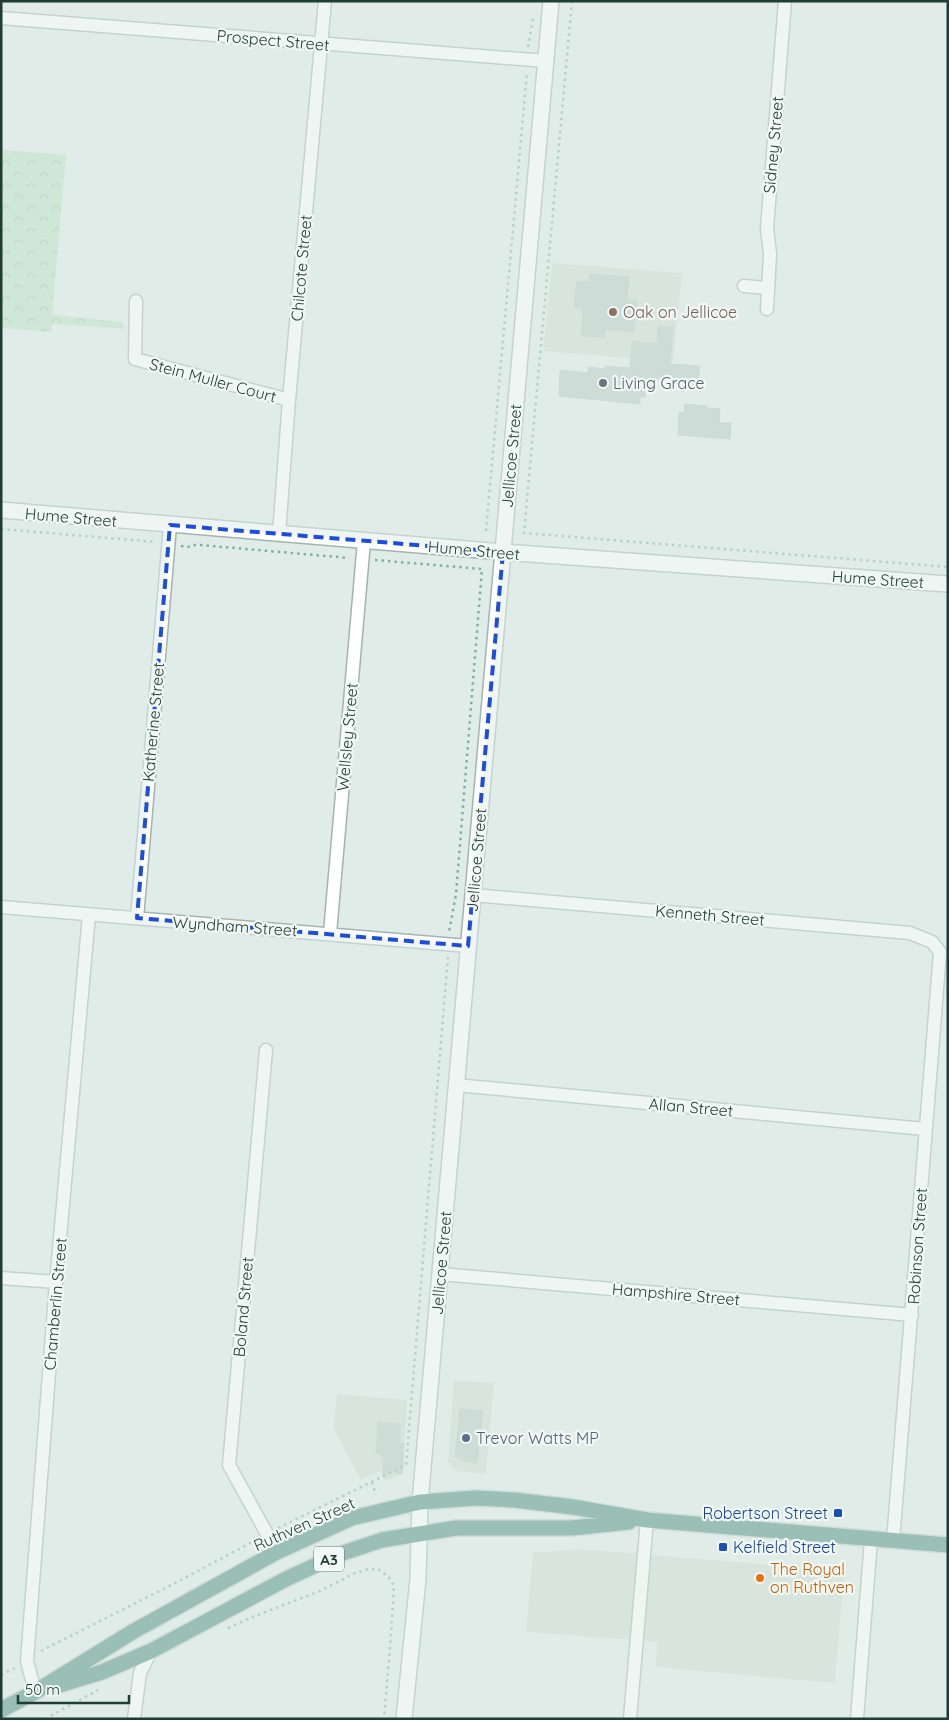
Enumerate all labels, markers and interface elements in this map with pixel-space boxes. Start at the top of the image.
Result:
street label: Prospect Street [216,25,330,55]
street label: Sidney Street [759,96,787,194]
street label: Chilcote Street [286,214,316,322]
place label: Oak on Jellicoe [623,302,737,322]
marker: Oak on Jellicoe [607,306,619,318]
street label: Stein Muller Court [147,353,279,407]
place label: Living Grace [613,373,705,393]
marker: Living Grace [597,377,609,389]
street label: Jellicoe Street [497,403,525,509]
street label: Hume Street [24,503,118,531]
street label: Hume Street [427,536,521,564]
street label: Hume Street [831,566,925,592]
street label: Katherine Street [138,661,168,783]
street label: Wellsley Street [332,682,362,792]
street label: Jellicoe Street [462,807,490,913]
street label: Kenneth Street [655,900,765,930]
street label: Wyndham Street [172,912,298,940]
street label: Allan Street [648,1093,734,1121]
street label: Robinson Street [903,1187,931,1305]
street label: Jellicoe Street [427,1210,455,1316]
street label: Chamberlin Street [39,1237,71,1371]
street label: Boland Street [229,1256,257,1358]
street label: Hampshire Street [611,1278,741,1310]
place label: Trevor Watts MP [476,1428,599,1448]
marker: Trevor Watts MP [460,1432,472,1444]
street label: Ruthven Street [250,1493,358,1555]
place label: Robertson Street [703,1503,828,1523]
marker: Robertson Street [832,1507,844,1519]
place label: Kelfield Street [733,1537,836,1557]
marker: Kelfield Street [717,1541,729,1553]
road number: A3 [314,1546,344,1572]
place label: The Royal on Ruthven [770,1559,854,1597]
marker: The Royal on Ruthven [754,1572,766,1584]
scale bar [18,1672,129,1704]
text: 50 m [25,1680,60,1699]

